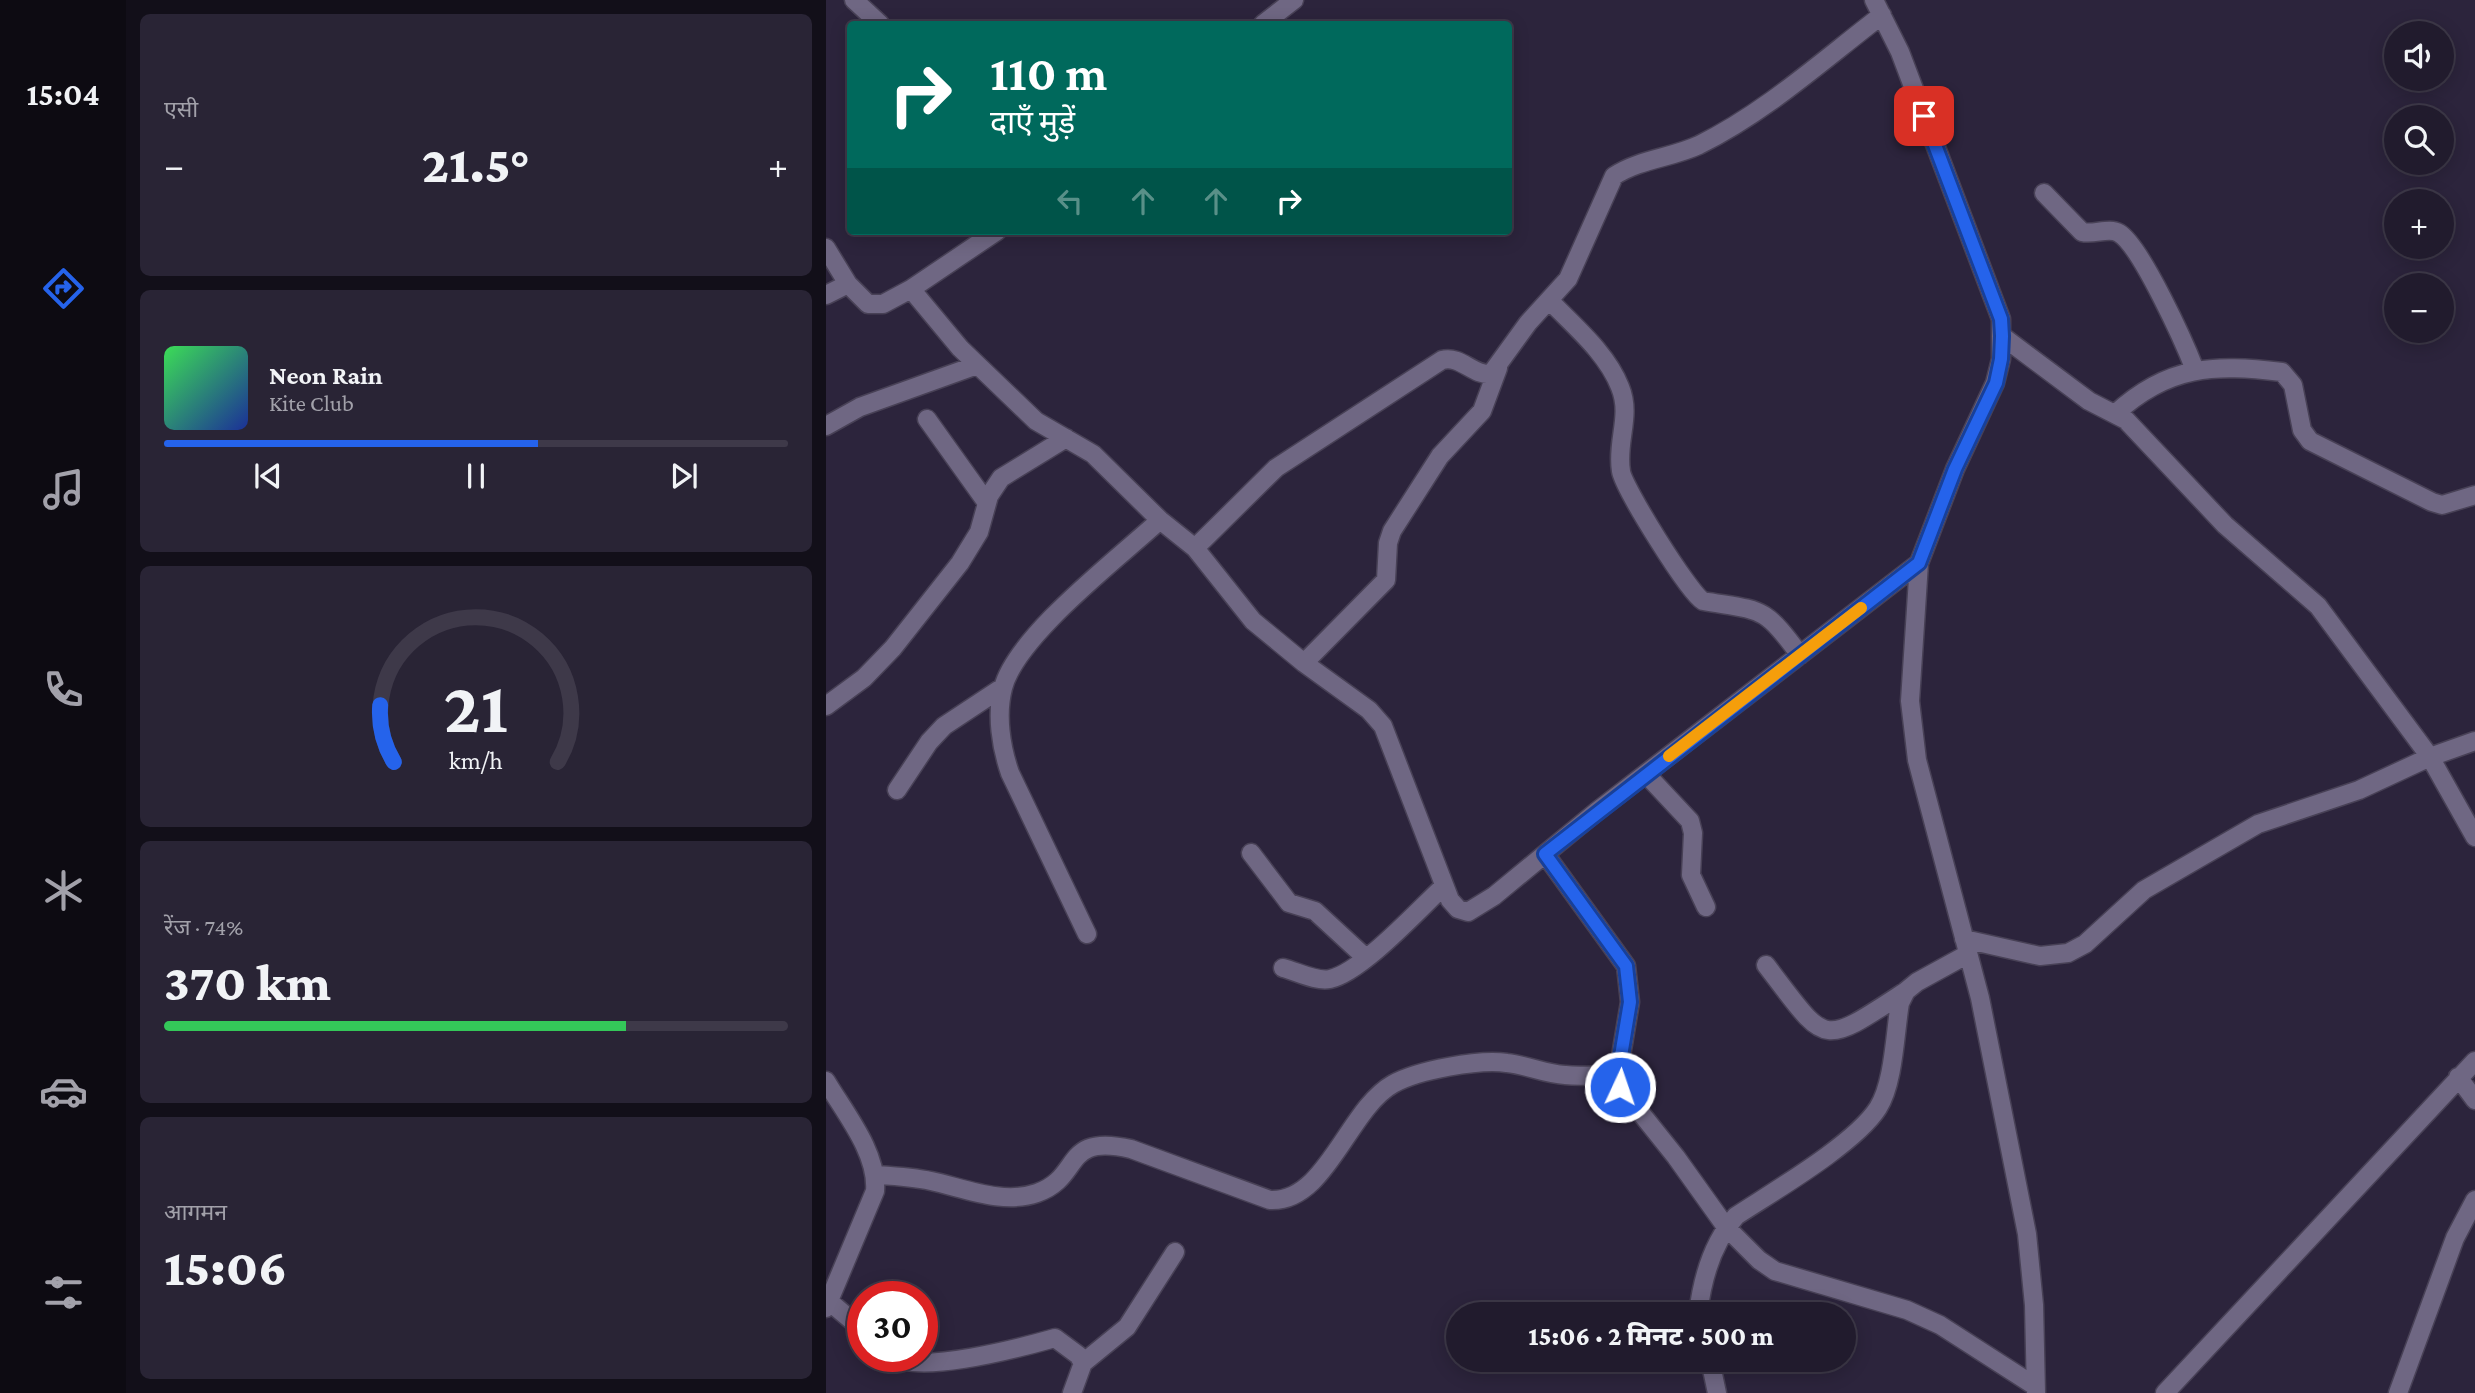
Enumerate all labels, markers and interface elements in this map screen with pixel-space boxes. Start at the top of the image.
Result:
map controls [2384,21,2454,343]
button: sound [2384,21,2454,91]
text: 110 m [990,46,1107,101]
icon: right [875,49,966,140]
text: 15:04 [26,76,100,112]
pin [1894,86,1954,146]
text: एसी [164,96,198,122]
icon: arrive [1905,97,1943,135]
text: दाएँ मुड़ें [990,104,1075,140]
button: search [2384,105,2454,175]
text: 21.5° [422,135,530,193]
text: − [164,144,184,186]
text: + [768,144,788,186]
icon: left [1051,182,1089,220]
icon: ahead [1124,182,1162,220]
icon: ahead [1197,182,1235,220]
icon: right [1270,182,1308,220]
button: + [2384,189,2454,259]
icon: directions [39,264,88,313]
button: − [2384,273,2454,343]
text: Neon Rain [269,361,383,390]
text: Kite Club [269,390,354,416]
icon: previous [249,457,287,495]
icon: pause [457,457,495,495]
icon: next [665,457,703,495]
icon: music [39,465,88,514]
icon: phone [39,665,88,714]
text: 21 [444,668,508,749]
text: km/h [449,747,503,774]
icon: climate [39,866,88,915]
text: रेंज · 74% [164,914,243,940]
text: 370 km [164,953,331,1011]
position arrow [1583,1050,1657,1124]
icon: car [39,1067,88,1116]
text: आगमन [164,1199,227,1225]
text: 15:06 [164,1238,287,1296]
icon: filters [39,1268,88,1317]
speed limit sign: 30 [847,1281,938,1372]
text: 15:06 · 2 मिनट · 500 m [1528,1322,1774,1351]

